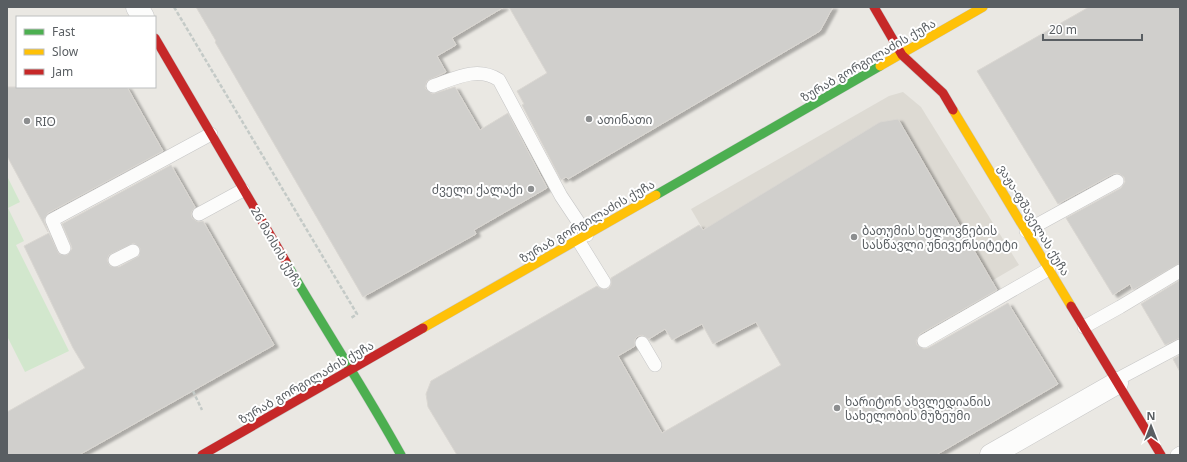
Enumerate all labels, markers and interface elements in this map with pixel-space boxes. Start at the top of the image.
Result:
street label: ზურაბ გორგილაძის ქუჩა [797,14,939,106]
legend [16,16,156,88]
scale bar [1043,16,1142,42]
text: 20 m [1049,21,1077,38]
text: Fast [52,23,76,40]
text: Slow [52,43,79,60]
text: Jam [51,63,73,80]
place label: ათინათი [597,111,652,128]
place label: RIO [35,113,56,130]
marker: ათინათი [584,114,594,124]
marker: RIO [22,116,32,126]
street label: ვაჟა-ფშაველას ქუჩა [994,161,1074,279]
street label: ზურაბ გორგილაძის ქუჩა [516,175,658,267]
place label: ძველი ქალაქი [432,181,523,198]
marker: ძველი ქალაქი [526,184,536,194]
street label: 26 მაისის ქუჩა [247,204,307,290]
place label: ბათუმის ხელოვნების სასწავლი უნივერსიტეტი [862,222,1018,253]
marker: ბათუმის ხელოვნების სასწავლი უნივერსიტეტი [849,232,859,242]
street label: ზურაბ გორგილაძის ქუჩა [235,336,377,428]
place label: ხარიტონ ახვლედიანის სახელობის მუზეუმი [845,393,991,424]
marker: ხარიტონ ახვლედიანის სახელობის მუზეუმი [832,403,842,413]
north arrow [1131,406,1171,446]
text: N [1147,408,1155,423]

